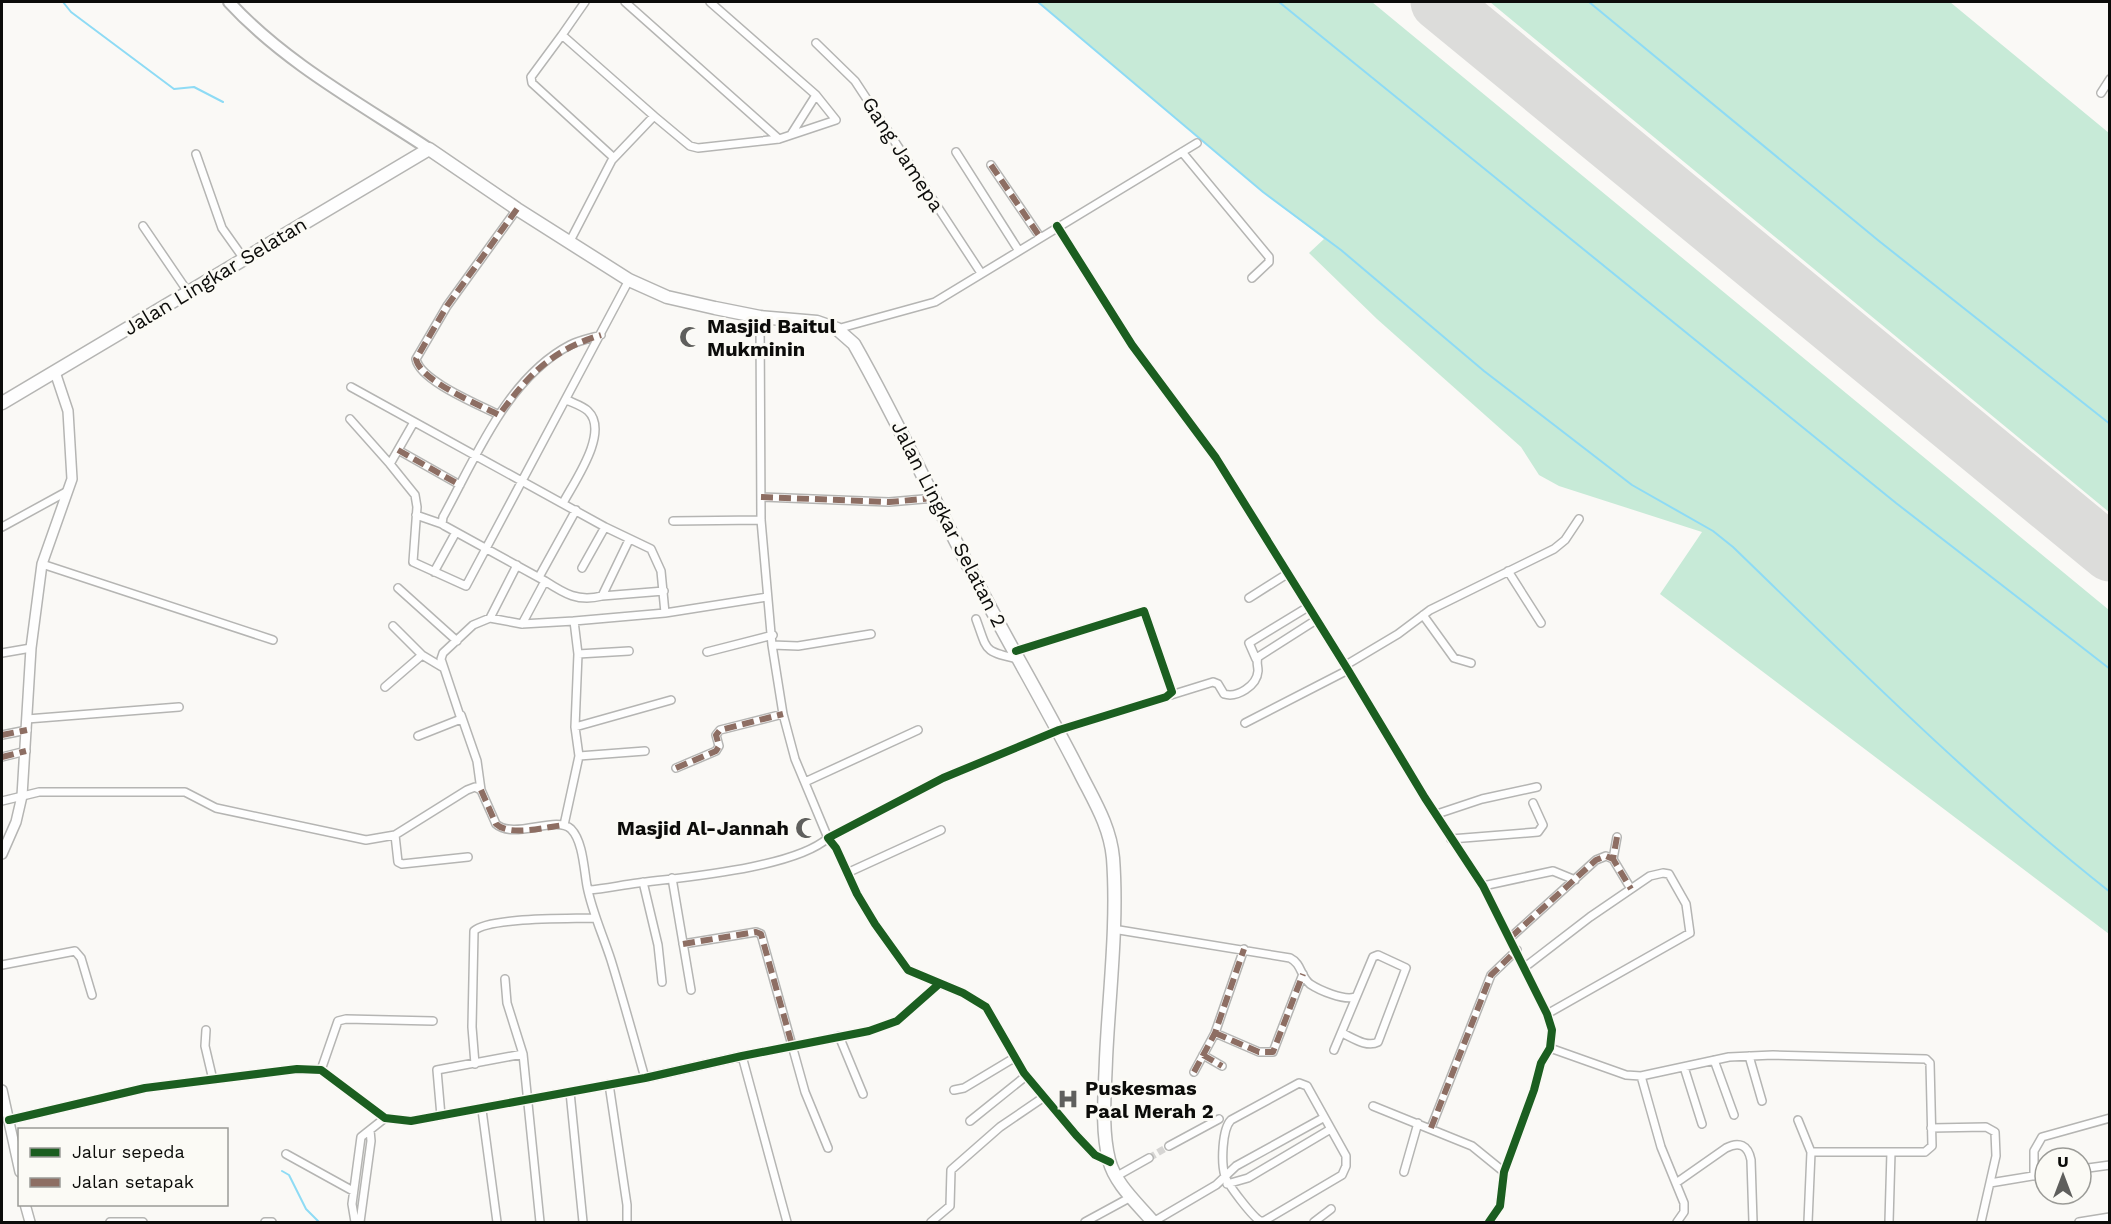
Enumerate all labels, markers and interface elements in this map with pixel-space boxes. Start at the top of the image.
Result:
street label: Gang Jamepa [857,92,949,216]
street label: Jalan Lingkar Selatan [119,212,311,340]
place label: Masjid Baitul Mukminin [707,314,836,361]
mosque icon: Masjid Baitul Mukminin [678,325,702,349]
street label: Jalan Lingkar Selatan 2 [887,417,1011,631]
place label: Masjid Al-Jannah [617,816,789,840]
mosque icon: Masjid Al-Jannah [794,816,818,840]
place label: Puskesmas Paal Merah 2 [1085,1076,1214,1123]
hospital icon: Puskesmas Paal Merah 2 [1056,1087,1080,1111]
legend [18,1128,228,1206]
text: Jalur sepeda [72,1141,185,1162]
north arrow [2033,1146,2093,1206]
text: U [2057,1152,2069,1171]
text: Jalan setapak [72,1171,194,1192]

